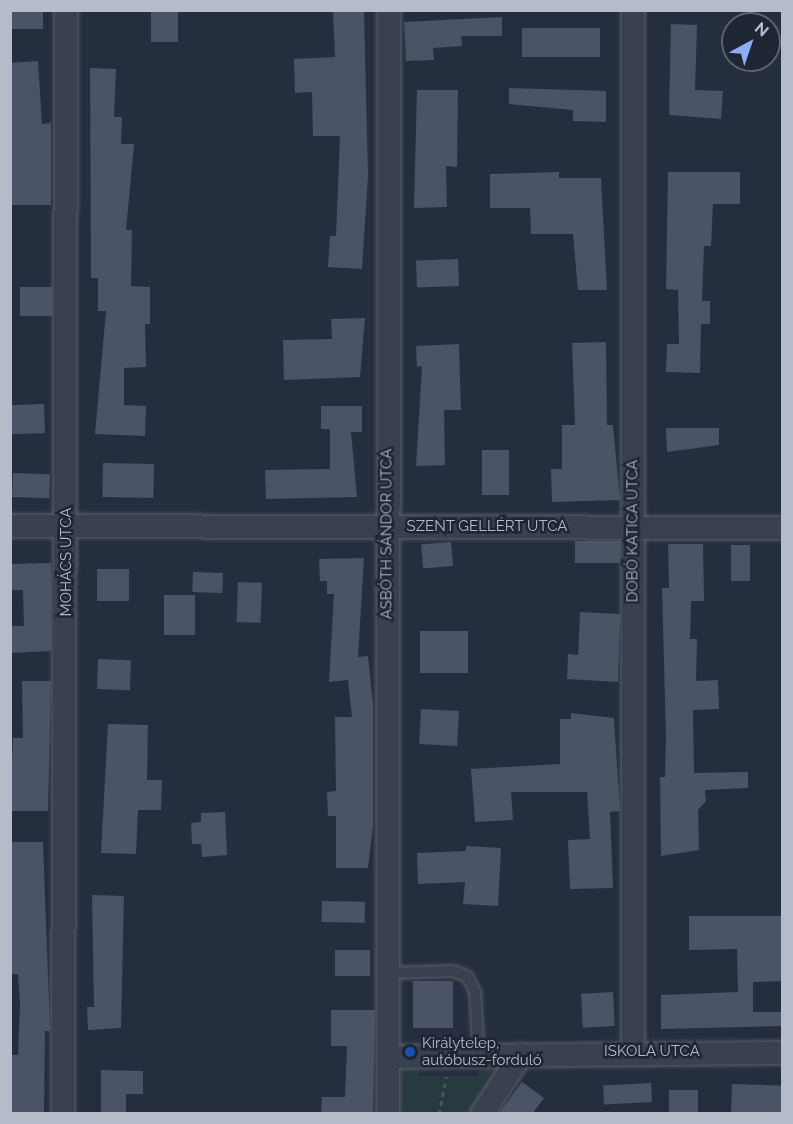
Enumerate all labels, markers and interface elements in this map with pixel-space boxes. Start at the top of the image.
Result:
north arrow [721,12,781,72]
text: N [751,18,772,41]
street label: ASBÓTH SÁNDOR UTCA [378,449,396,619]
street label: DOBÓ KATICA UTCA [624,459,642,603]
street label: MOHÁCS UTCA [58,508,76,616]
street label: SZENT GELLÉRT UTCA [406,518,568,536]
place label: Királytelep, autóbusz-forduló [422,1034,542,1069]
street label: ISKOLA UTCA [604,1043,700,1061]
marker: Királytelep, autóbusz-forduló [403,1045,417,1059]

